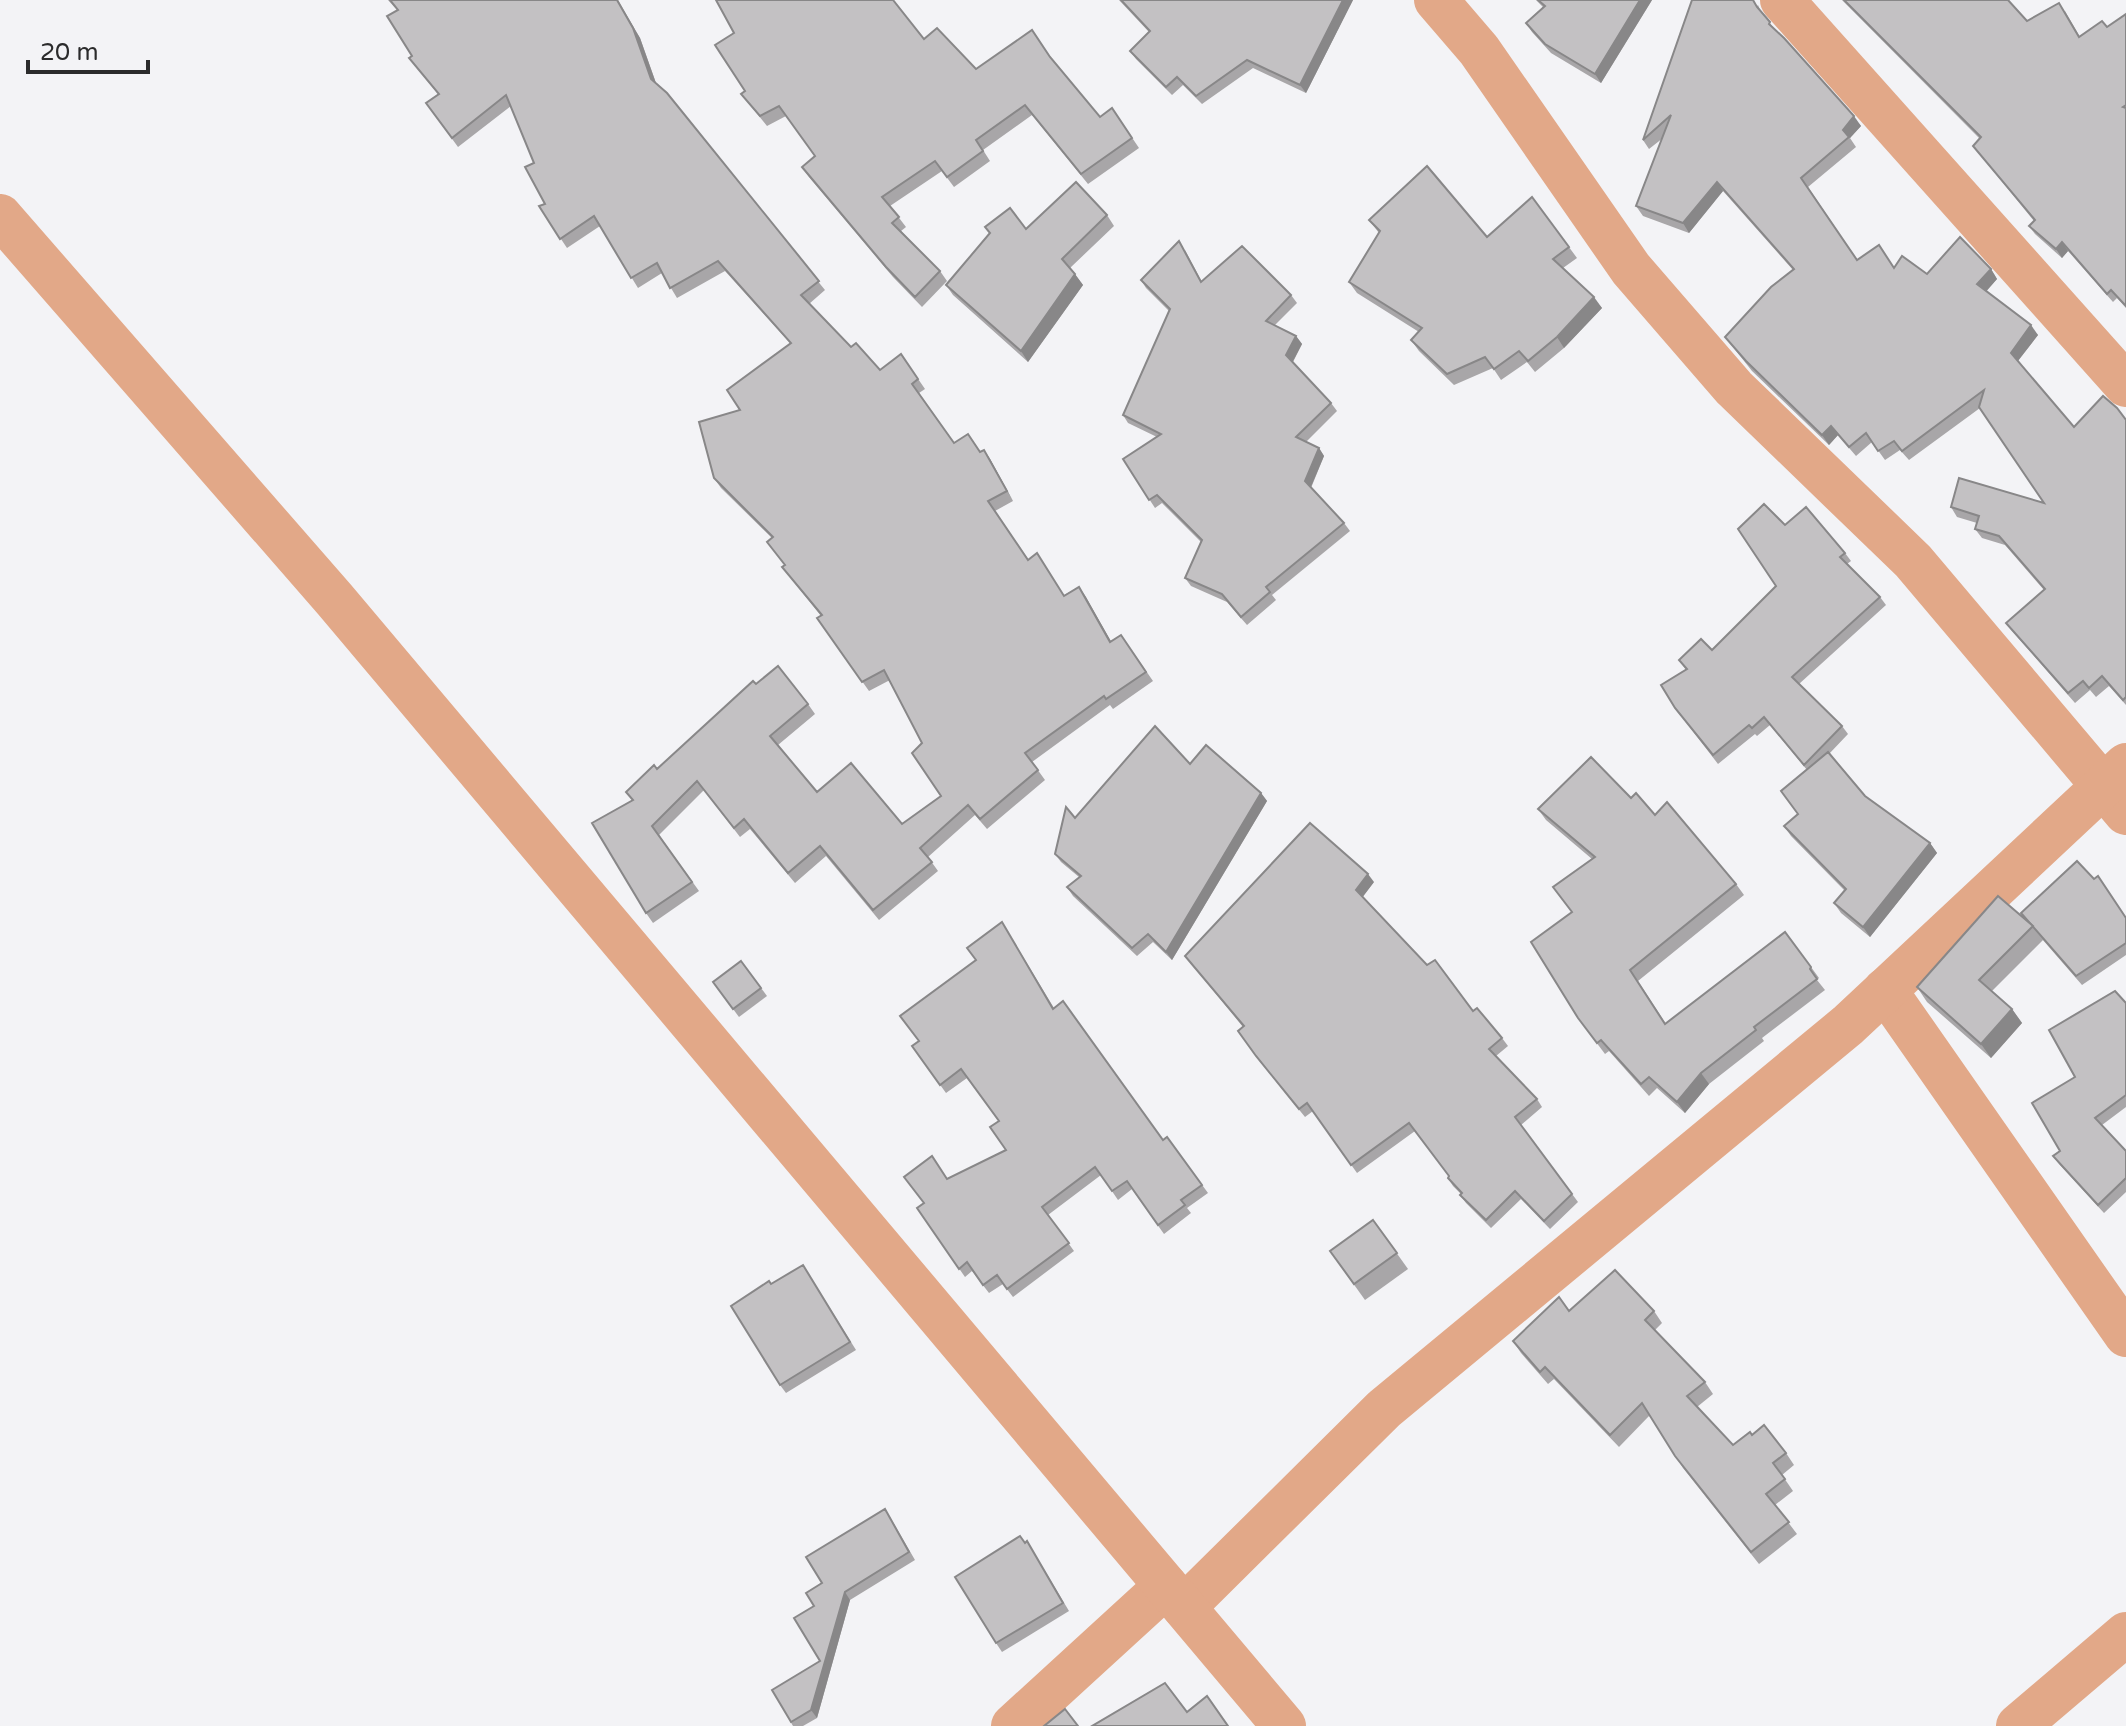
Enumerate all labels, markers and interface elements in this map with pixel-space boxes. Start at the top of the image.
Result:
scale bar [28,24,148,74]
text: 20 m [40,38,98,67]

